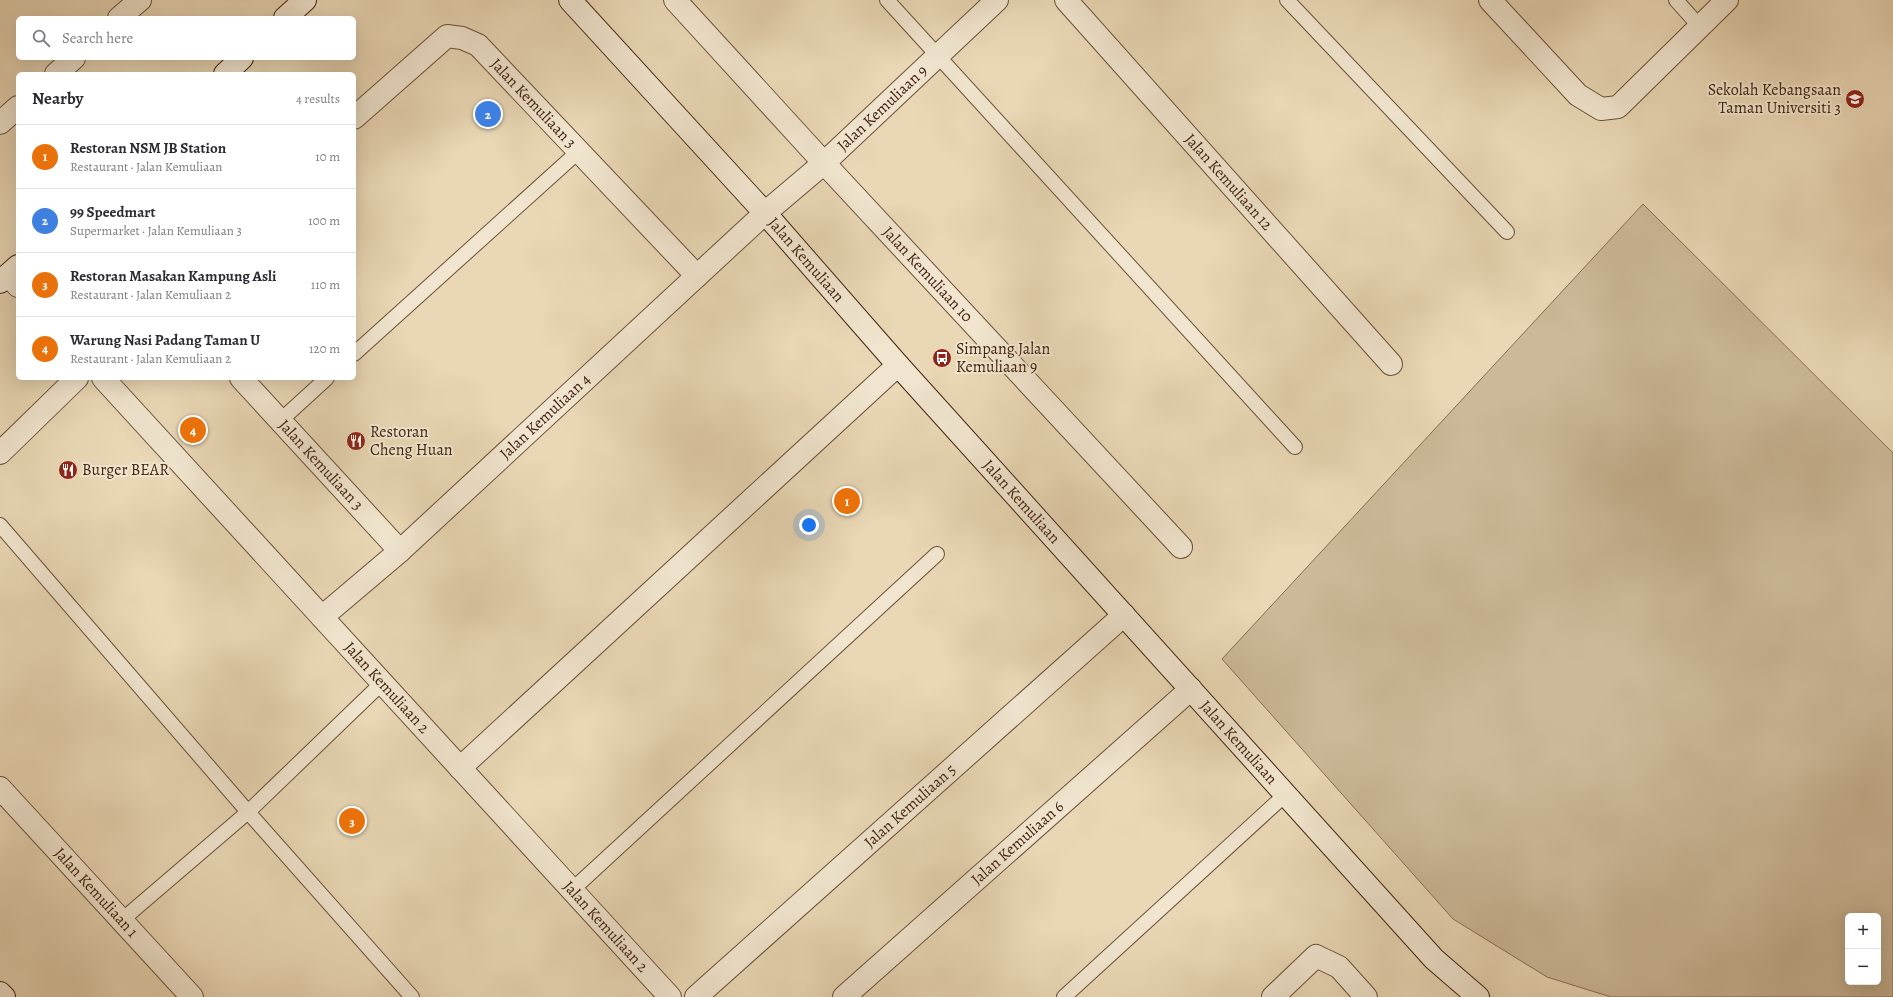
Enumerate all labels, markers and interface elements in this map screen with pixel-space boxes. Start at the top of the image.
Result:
search box [16,16,356,60]
icon: search [30,27,52,49]
text: Search here [62,28,133,48]
street label: Jalan Kemuliaan 3 [485,54,581,153]
street label: Jalan Kemuliaan 9 [832,60,932,156]
place label: Sekolah Kebangsaan Taman Universiti 3 [1708,79,1841,119]
text: Nearby [32,87,83,110]
school or university icon: Sekolah Kebangsaan Taman Universiti 3 [1844,88,1866,110]
text: 4 results [296,90,340,107]
pin: 2 [475,99,501,129]
street label: Jalan Kemuliaan 12 [1179,129,1278,235]
text: Restoran NSM JB Station [70,138,226,158]
text: 1 [43,148,47,165]
text: 10 m [315,148,340,165]
text: Restaurant · Jalan Kemuliaan [70,158,222,175]
text: 99 Speedmart [70,202,156,222]
text: 2 [42,212,48,229]
text: 100 m [308,212,340,229]
street label: Jalan Kemuliaan [763,213,849,307]
text: Supermarket · Jalan Kemuliaan 3 [70,222,242,239]
street label: Jalan Kemuliaan 10 [877,222,978,327]
text: Restoran Masakan Kampung Asli [70,266,276,286]
text: 3 [42,276,48,293]
text: 110 m [311,276,340,293]
text: Restaurant · Jalan Kemuliaan 2 [70,286,231,303]
text: Warung Nasi Padang Taman U [70,330,260,350]
place label: Simpang Jalan Kemuliaan 9 [956,338,1051,378]
text: 4 [42,340,48,357]
text: 120 m [309,340,340,357]
bus stop icon: Simpang Jalan Kemuliaan 9 [931,347,953,369]
text: Restaurant · Jalan Kemuliaan 2 [70,350,231,367]
street label: Jalan Kemuliaan 4 [495,369,595,464]
pin: 4 [180,415,206,445]
street label: Jalan Kemuliaan 3 [273,415,368,515]
place label: Restoran Cheng Huan [370,421,453,461]
restaurant icon: Restoran Cheng Huan [345,430,367,452]
street label: Jalan Kemuliaan [978,455,1065,549]
restaurant icon: Burger BEAR [57,459,79,481]
place label: Burger BEAR [82,459,169,481]
pin: 1 [834,486,860,516]
your location [799,515,819,535]
street label: Jalan Kemuliaan 2 [339,637,435,739]
street label: Jalan Kemuliaan [1195,695,1282,789]
street label: Jalan Kemuliaan 5 [859,759,961,853]
street label: Jalan Kemuliaan 6 [966,796,1069,890]
pin: 3 [339,806,365,836]
street label: Jalan Kemuliaan 1 [49,843,143,943]
street label: Jalan Kemuliaan 2 [558,876,653,978]
map controls [1845,913,1881,985]
button: + [1845,913,1881,949]
button: − [1845,949,1881,985]

